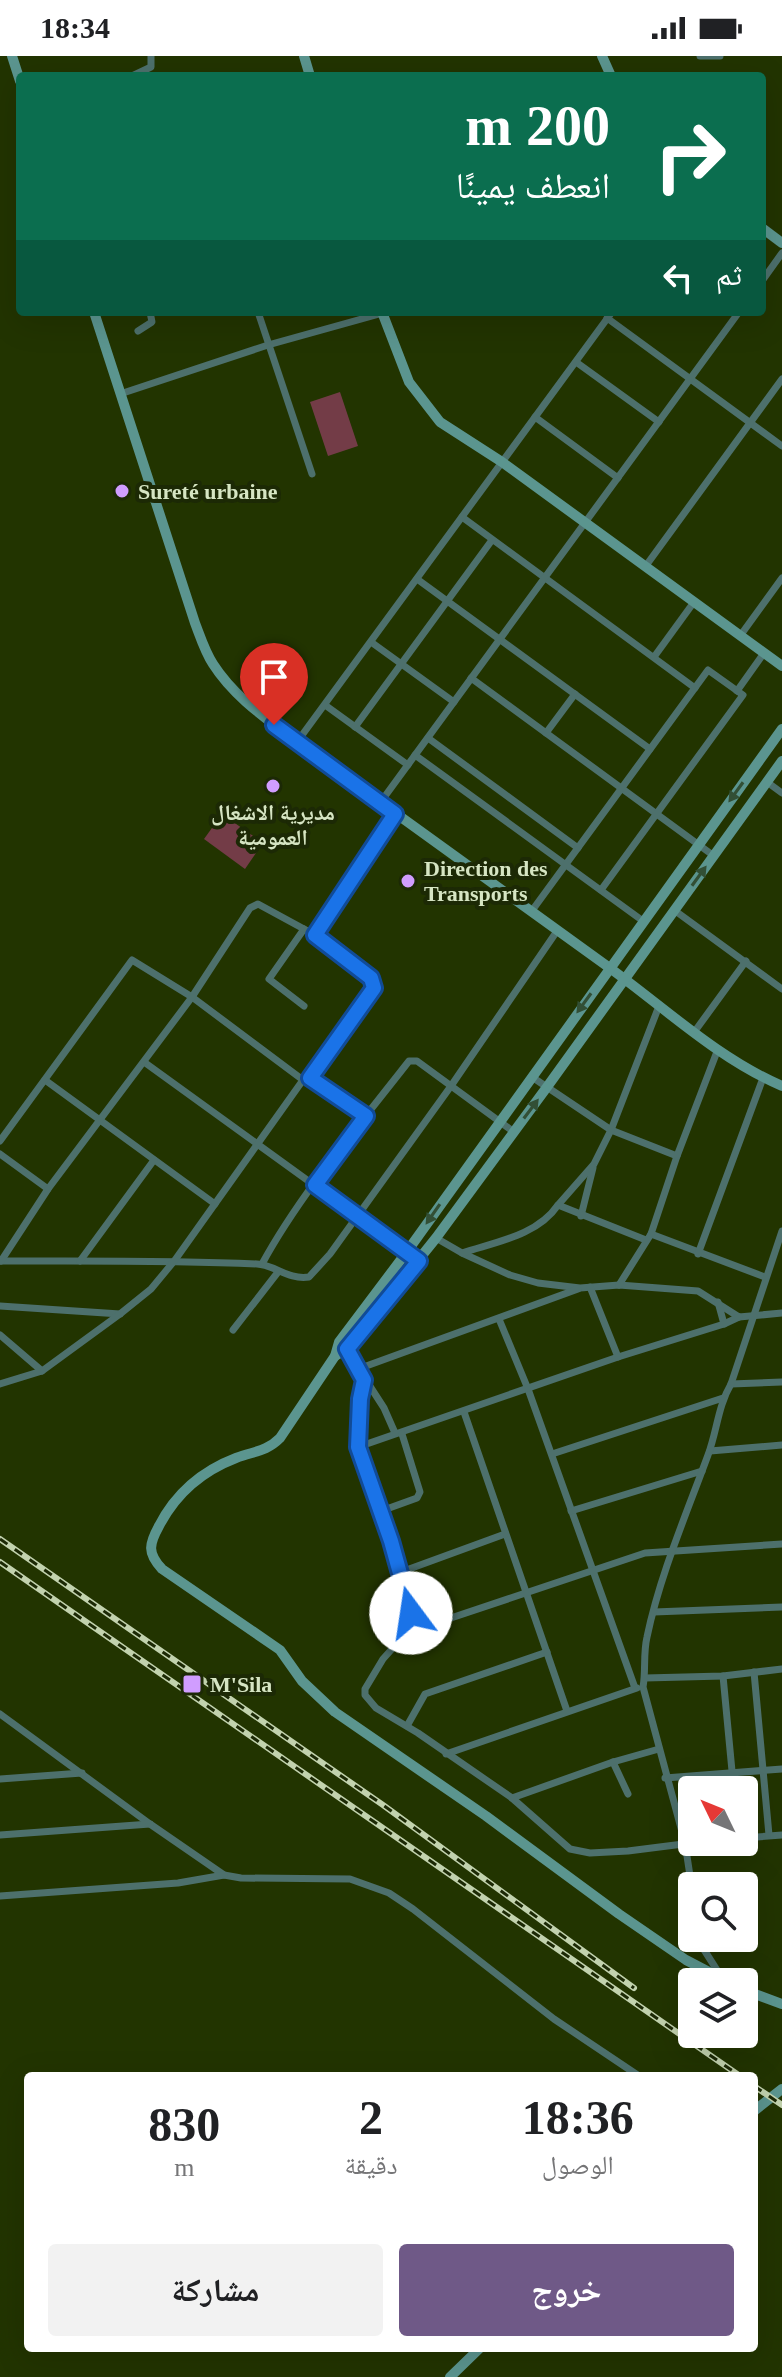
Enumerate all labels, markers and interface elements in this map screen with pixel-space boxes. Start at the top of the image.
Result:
text: 18:34 [40,11,110,44]
text: 200 m [465,95,610,157]
icon: right [638,104,742,208]
text: انعطف يمينًا [456,166,610,206]
icon: left [656,256,700,300]
text: ثم [716,258,742,291]
place label: Sureté urbaine [138,479,278,504]
marker: Sureté urbaine [113,482,131,500]
pin [240,643,308,725]
icon: arrive [252,655,296,699]
marker: مديرية الاشغال العمومية [264,777,282,795]
one-way arrow [729,781,744,802]
place label: مديرية الاشغال العمومية [211,800,335,850]
place label: Direction des Transports [424,856,548,906]
one-way arrow [691,866,707,886]
marker: Direction des Transports [399,872,417,890]
one-way arrow [577,993,593,1013]
one-way arrow [522,1099,538,1119]
one-way arrow [426,1204,441,1225]
position arrow [369,1571,453,1655]
place label: M'Sila [210,1672,272,1697]
marker: M'Sila [181,1673,203,1695]
north arrow [678,1776,758,1856]
map controls [678,1776,758,2048]
button: search [678,1872,758,1952]
button: layers [678,1968,758,2048]
text: 2 [359,2091,383,2144]
text: 18:36 [522,2091,634,2144]
text: 830 [148,2098,220,2151]
text: دقيقة [345,2151,397,2180]
text: الوصول [542,2151,614,2180]
text: m [174,2153,194,2182]
button: مشاركة [48,2244,383,2336]
button: خروج [399,2244,734,2336]

